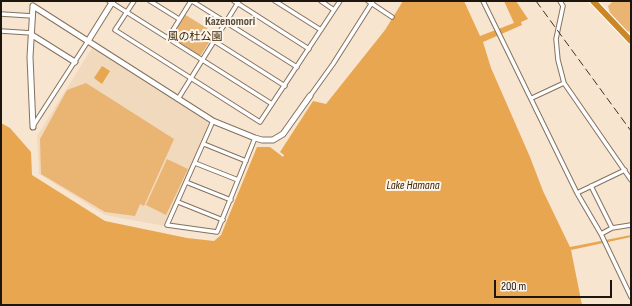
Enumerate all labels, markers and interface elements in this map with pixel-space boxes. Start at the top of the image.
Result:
district label: Kazenomori [205,15,255,29]
park label: 風の杜公園 [168,30,222,44]
water label: Lake Hamana [386,179,440,193]
scale bar [496,272,614,298]
text: 200 m [501,279,526,294]

